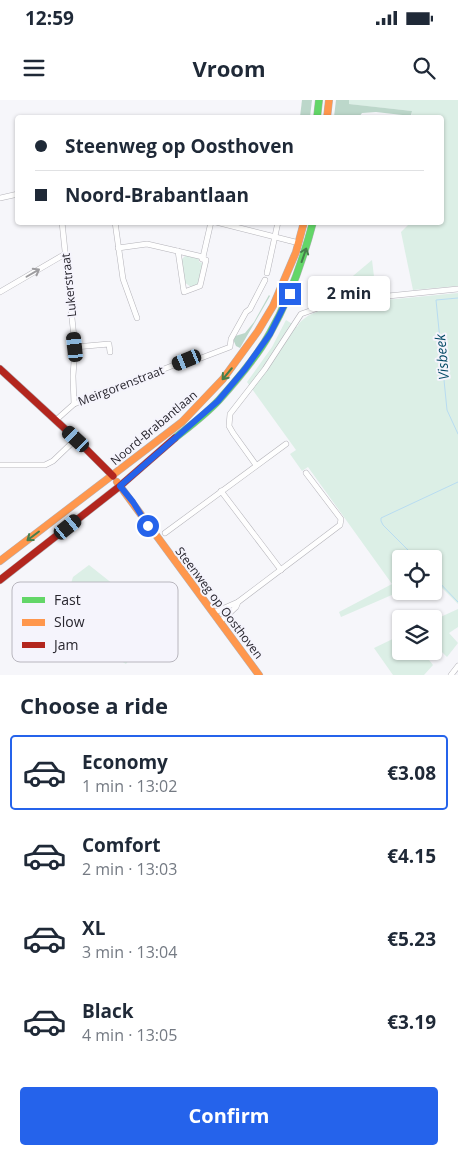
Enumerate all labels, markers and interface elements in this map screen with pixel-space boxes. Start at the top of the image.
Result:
text: 12:59 [25,5,74,31]
text: Vroom [192,53,266,83]
icon: menu [20,54,48,82]
icon: search [410,54,438,82]
text: Steenweg op Oosthoven [65,133,294,159]
text: Noord-Brabantlaan [65,182,249,208]
one-way arrow [300,248,309,263]
street label: Lukerstraat [57,252,80,318]
one-way arrow [25,267,39,277]
callout: 2 min [308,276,390,312]
text: 2 min [327,282,371,304]
route end [279,283,301,305]
car [65,331,84,363]
water label: Visbeek [430,332,453,381]
car [170,347,203,373]
street label: Meirgorenstraat [75,361,166,410]
one-way arrow [222,367,233,380]
street label: Noord-Brabantlaan [107,386,201,469]
car [59,423,92,455]
car [51,512,84,542]
route start [137,515,159,537]
one-way arrow [27,530,40,541]
street label: Steenweg op Oosthoven [172,543,267,662]
map controls [392,550,442,660]
button: locate [392,550,442,600]
legend [12,582,178,662]
text: Fast [54,590,81,609]
button: layers [392,610,442,660]
text: Slow [54,612,85,631]
text: Jam [52,635,79,654]
text: Choose a ride [20,690,168,720]
text: Economy [82,749,168,775]
icon: car [22,750,67,795]
text: €3.08 [387,760,436,786]
text: 1 min · 13:02 [82,775,177,797]
text: Comfort [82,832,161,858]
icon: car [22,833,67,878]
text: €4.15 [387,843,436,869]
text: 2 min · 13:03 [82,858,177,880]
text: XL [82,915,105,941]
icon: car [22,916,67,961]
text: €5.23 [387,926,436,952]
text: 3 min · 13:04 [82,941,177,963]
text: Black [82,998,134,1024]
icon: car [22,999,67,1044]
text: €3.19 [387,1009,436,1035]
text: 4 min · 13:05 [82,1024,177,1046]
button: Confirm [20,1087,438,1145]

